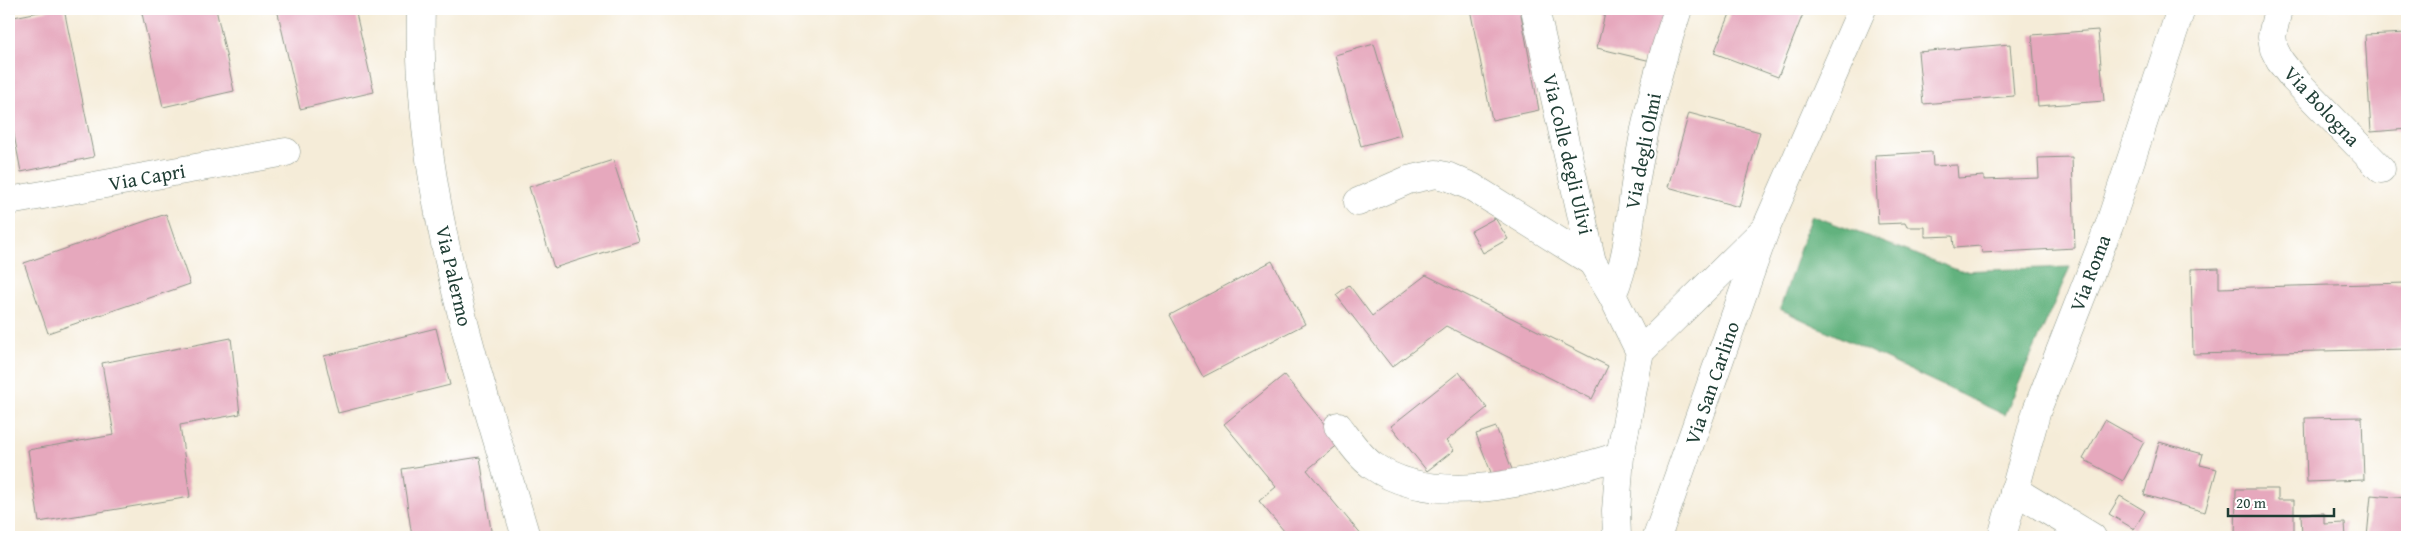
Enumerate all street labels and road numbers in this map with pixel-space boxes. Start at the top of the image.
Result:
street label: Via Bologna [2277,59,2368,153]
street label: Via Colle degli Ulivi [1536,71,1601,238]
street label: Via degli Olmi [1617,90,1668,212]
street label: Via Capri [106,155,188,198]
street label: Via Palermo [429,223,480,329]
street label: Via Roma [2062,230,2118,315]
street label: Via San Carlino [1677,317,1746,448]

